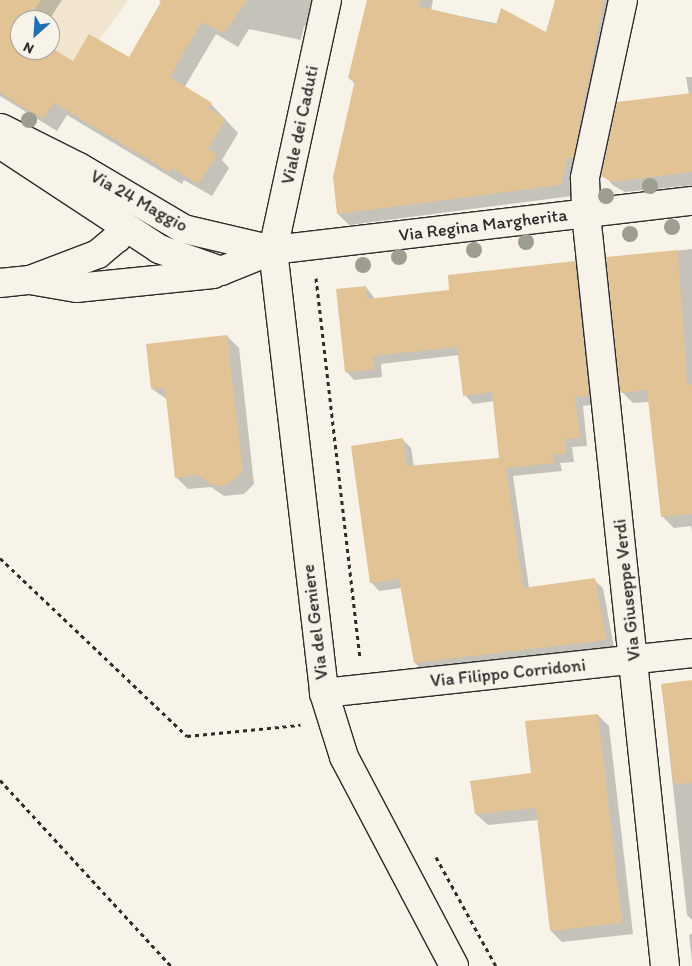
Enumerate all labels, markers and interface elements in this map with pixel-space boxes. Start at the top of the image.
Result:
north arrow [10,10,60,60]
text: N [21,38,37,58]
street label: Viale dei Caduti [277,64,323,186]
street label: Via 24 Maggio [86,165,192,237]
street label: Via Regina Margherita [397,204,569,246]
street label: Via Giuseppe Verdi [609,518,645,662]
street label: Via del Geniere [297,563,333,681]
street label: Via Filippo Corridoni [429,654,587,692]

